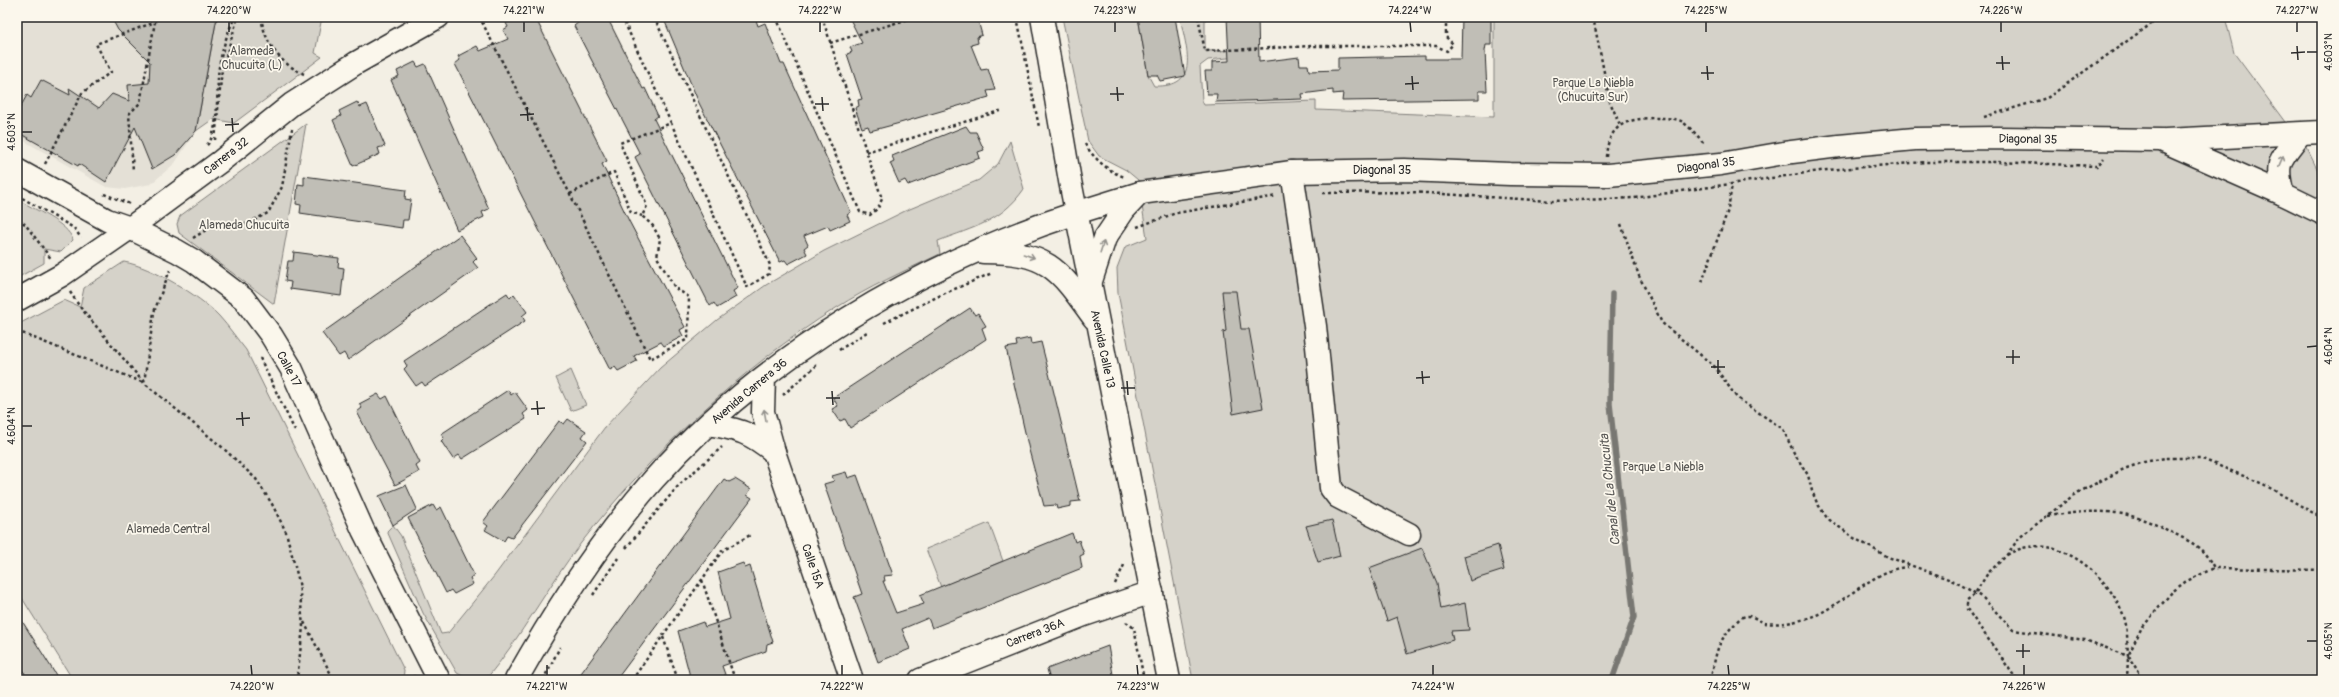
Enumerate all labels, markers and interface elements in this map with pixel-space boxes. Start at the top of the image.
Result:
text: 74.220°W [207,5,252,17]
text: 74.221°W [503,5,545,17]
text: 74.222°W [799,5,842,17]
text: 74.223°W [1094,5,1137,17]
text: 74.224°W [1388,5,1432,17]
text: 74.225°W [1685,5,1728,17]
text: 74.226°W [1979,5,2023,17]
text: 74.227°W [2276,5,2319,17]
text: 4.603°N [2323,33,2335,71]
park label: Alameda Chucuita (L) [221,44,283,73]
park label: Parque La Niebla (Chucuita Sur) [1552,76,1634,105]
text: 4.603°N [6,113,18,151]
street label: Diagonal 35 [1999,131,2057,148]
street label: Carrera 32 [201,134,252,179]
street label: Diagonal 35 [1676,154,1736,177]
one-way arrow [2278,156,2286,168]
street label: Diagonal 35 [1353,163,1411,178]
park label: Alameda Chucuita [199,218,290,233]
one-way arrow [1099,241,1106,254]
one-way arrow [1022,253,1035,260]
street label: Avenida Calle 13 [1087,309,1118,390]
text: 4.604°N [2323,327,2335,365]
street label: Calle 17 [273,349,304,390]
street label: Avenida Carrera 36 [708,355,790,428]
text: 4.604°N [6,407,18,445]
one-way arrow [760,409,768,422]
water label: Canal de La Chucuita [1596,432,1624,547]
park label: Parque La Niebla [1622,460,1704,475]
park label: Alameda Central [126,522,210,537]
street label: Calle 15A [798,542,827,591]
street label: Carrera 36A [1004,615,1067,651]
text: 4.605°N [2323,622,2335,660]
text: 74.220°W [230,681,275,693]
text: 74.221°W [526,681,568,693]
text: 74.222°W [821,681,864,693]
text: 74.223°W [1117,681,1160,693]
text: 74.224°W [1411,681,1455,693]
text: 74.225°W [1708,681,1751,693]
text: 74.226°W [2002,681,2046,693]

